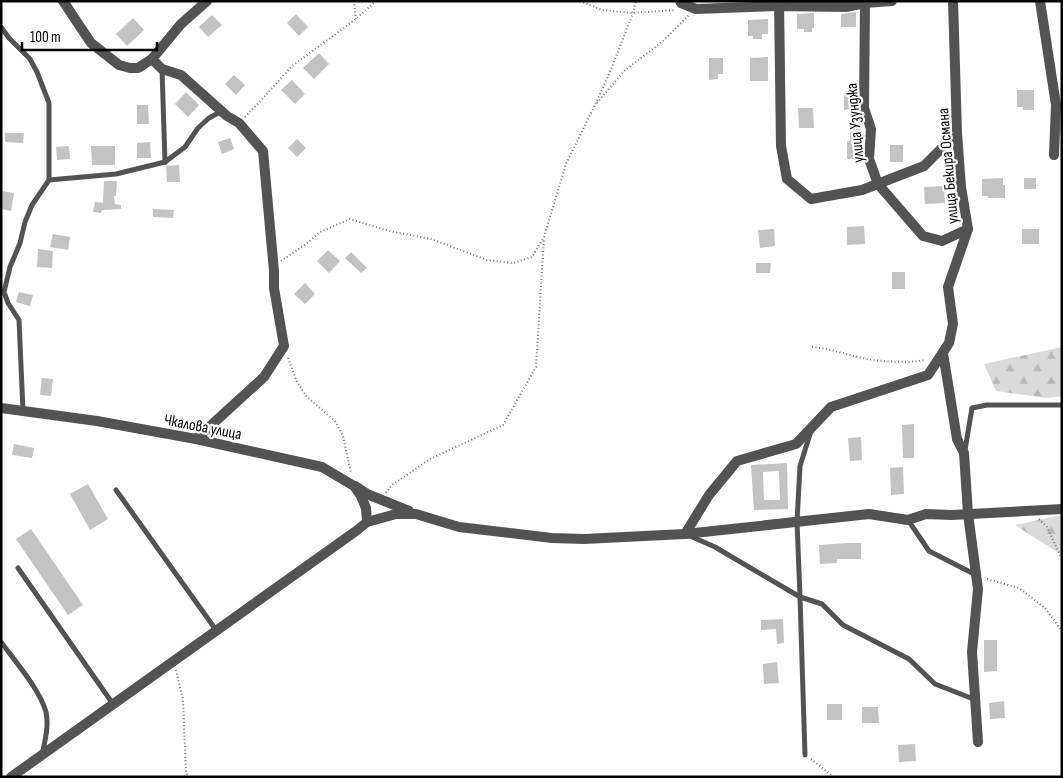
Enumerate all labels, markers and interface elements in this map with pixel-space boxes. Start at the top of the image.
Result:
scale bar [22,20,158,52]
text: 100 m [30,28,61,47]
street label: улица Узунджа [843,82,868,164]
street label: улица Бекира Османа [934,107,963,225]
street label: Чкалова улица [162,411,243,444]

